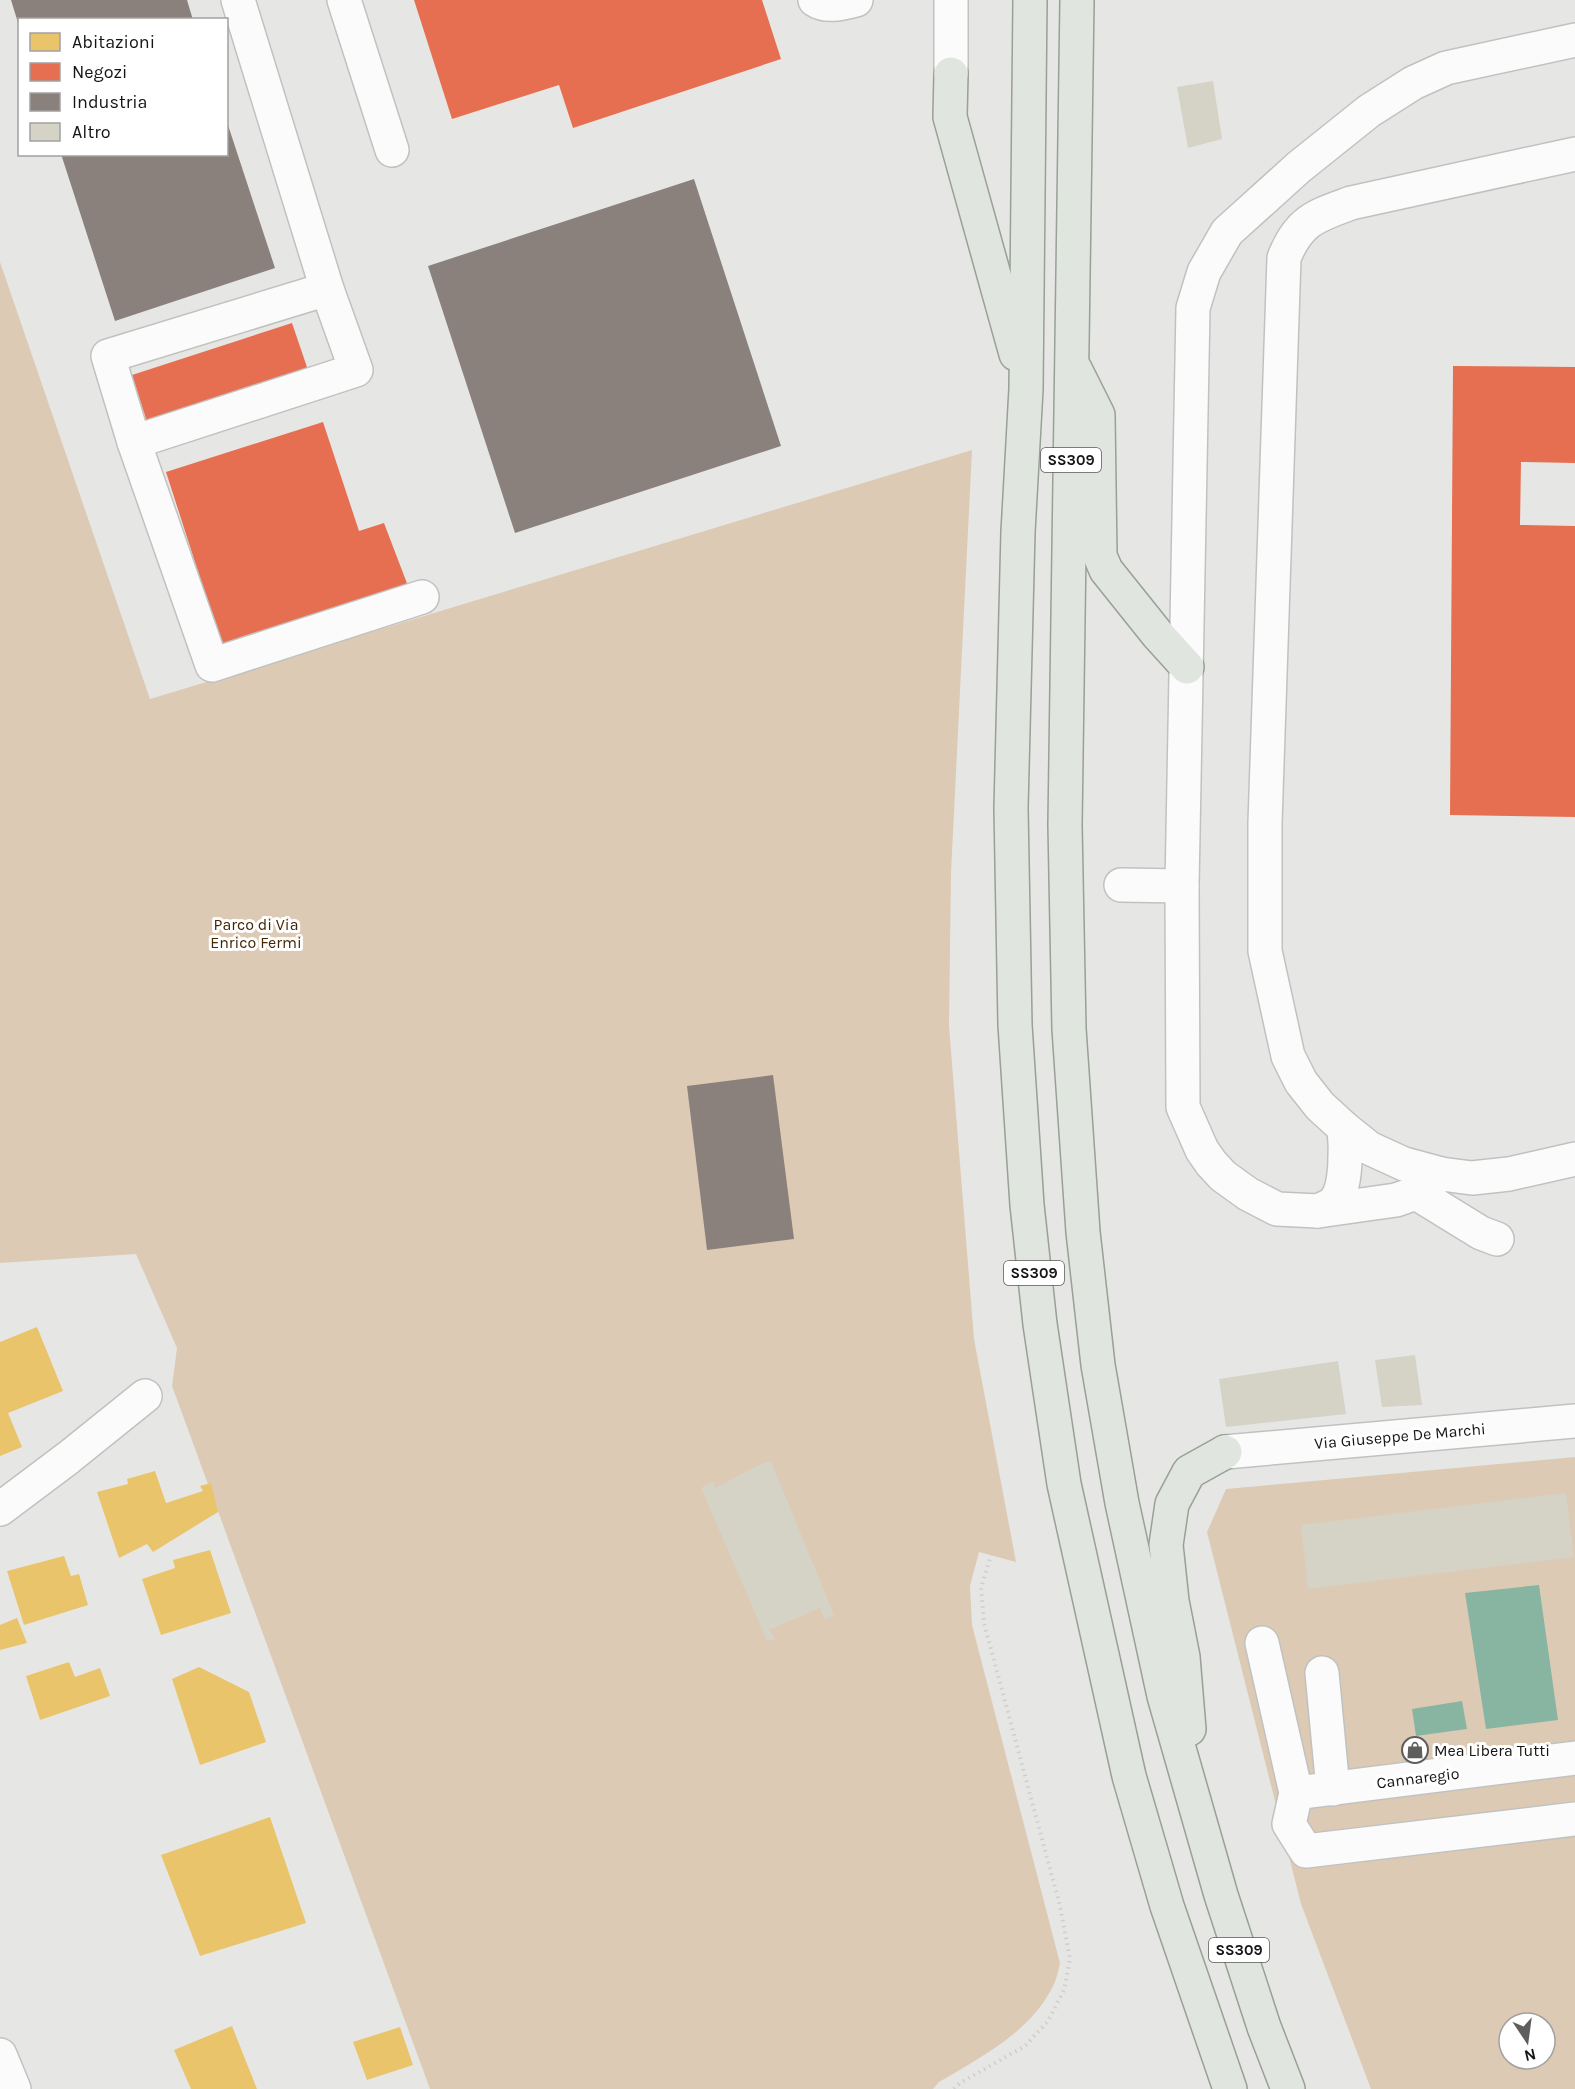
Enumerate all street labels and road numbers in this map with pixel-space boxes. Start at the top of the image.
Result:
road number: SS309 [1041,448,1101,472]
road number: SS309 [1004,1261,1064,1285]
street label: Via Giuseppe De Marchi [1314,1419,1486,1453]
street label: Cannaregio [1376,1763,1460,1793]
road number: SS309 [1209,1938,1269,1962]

